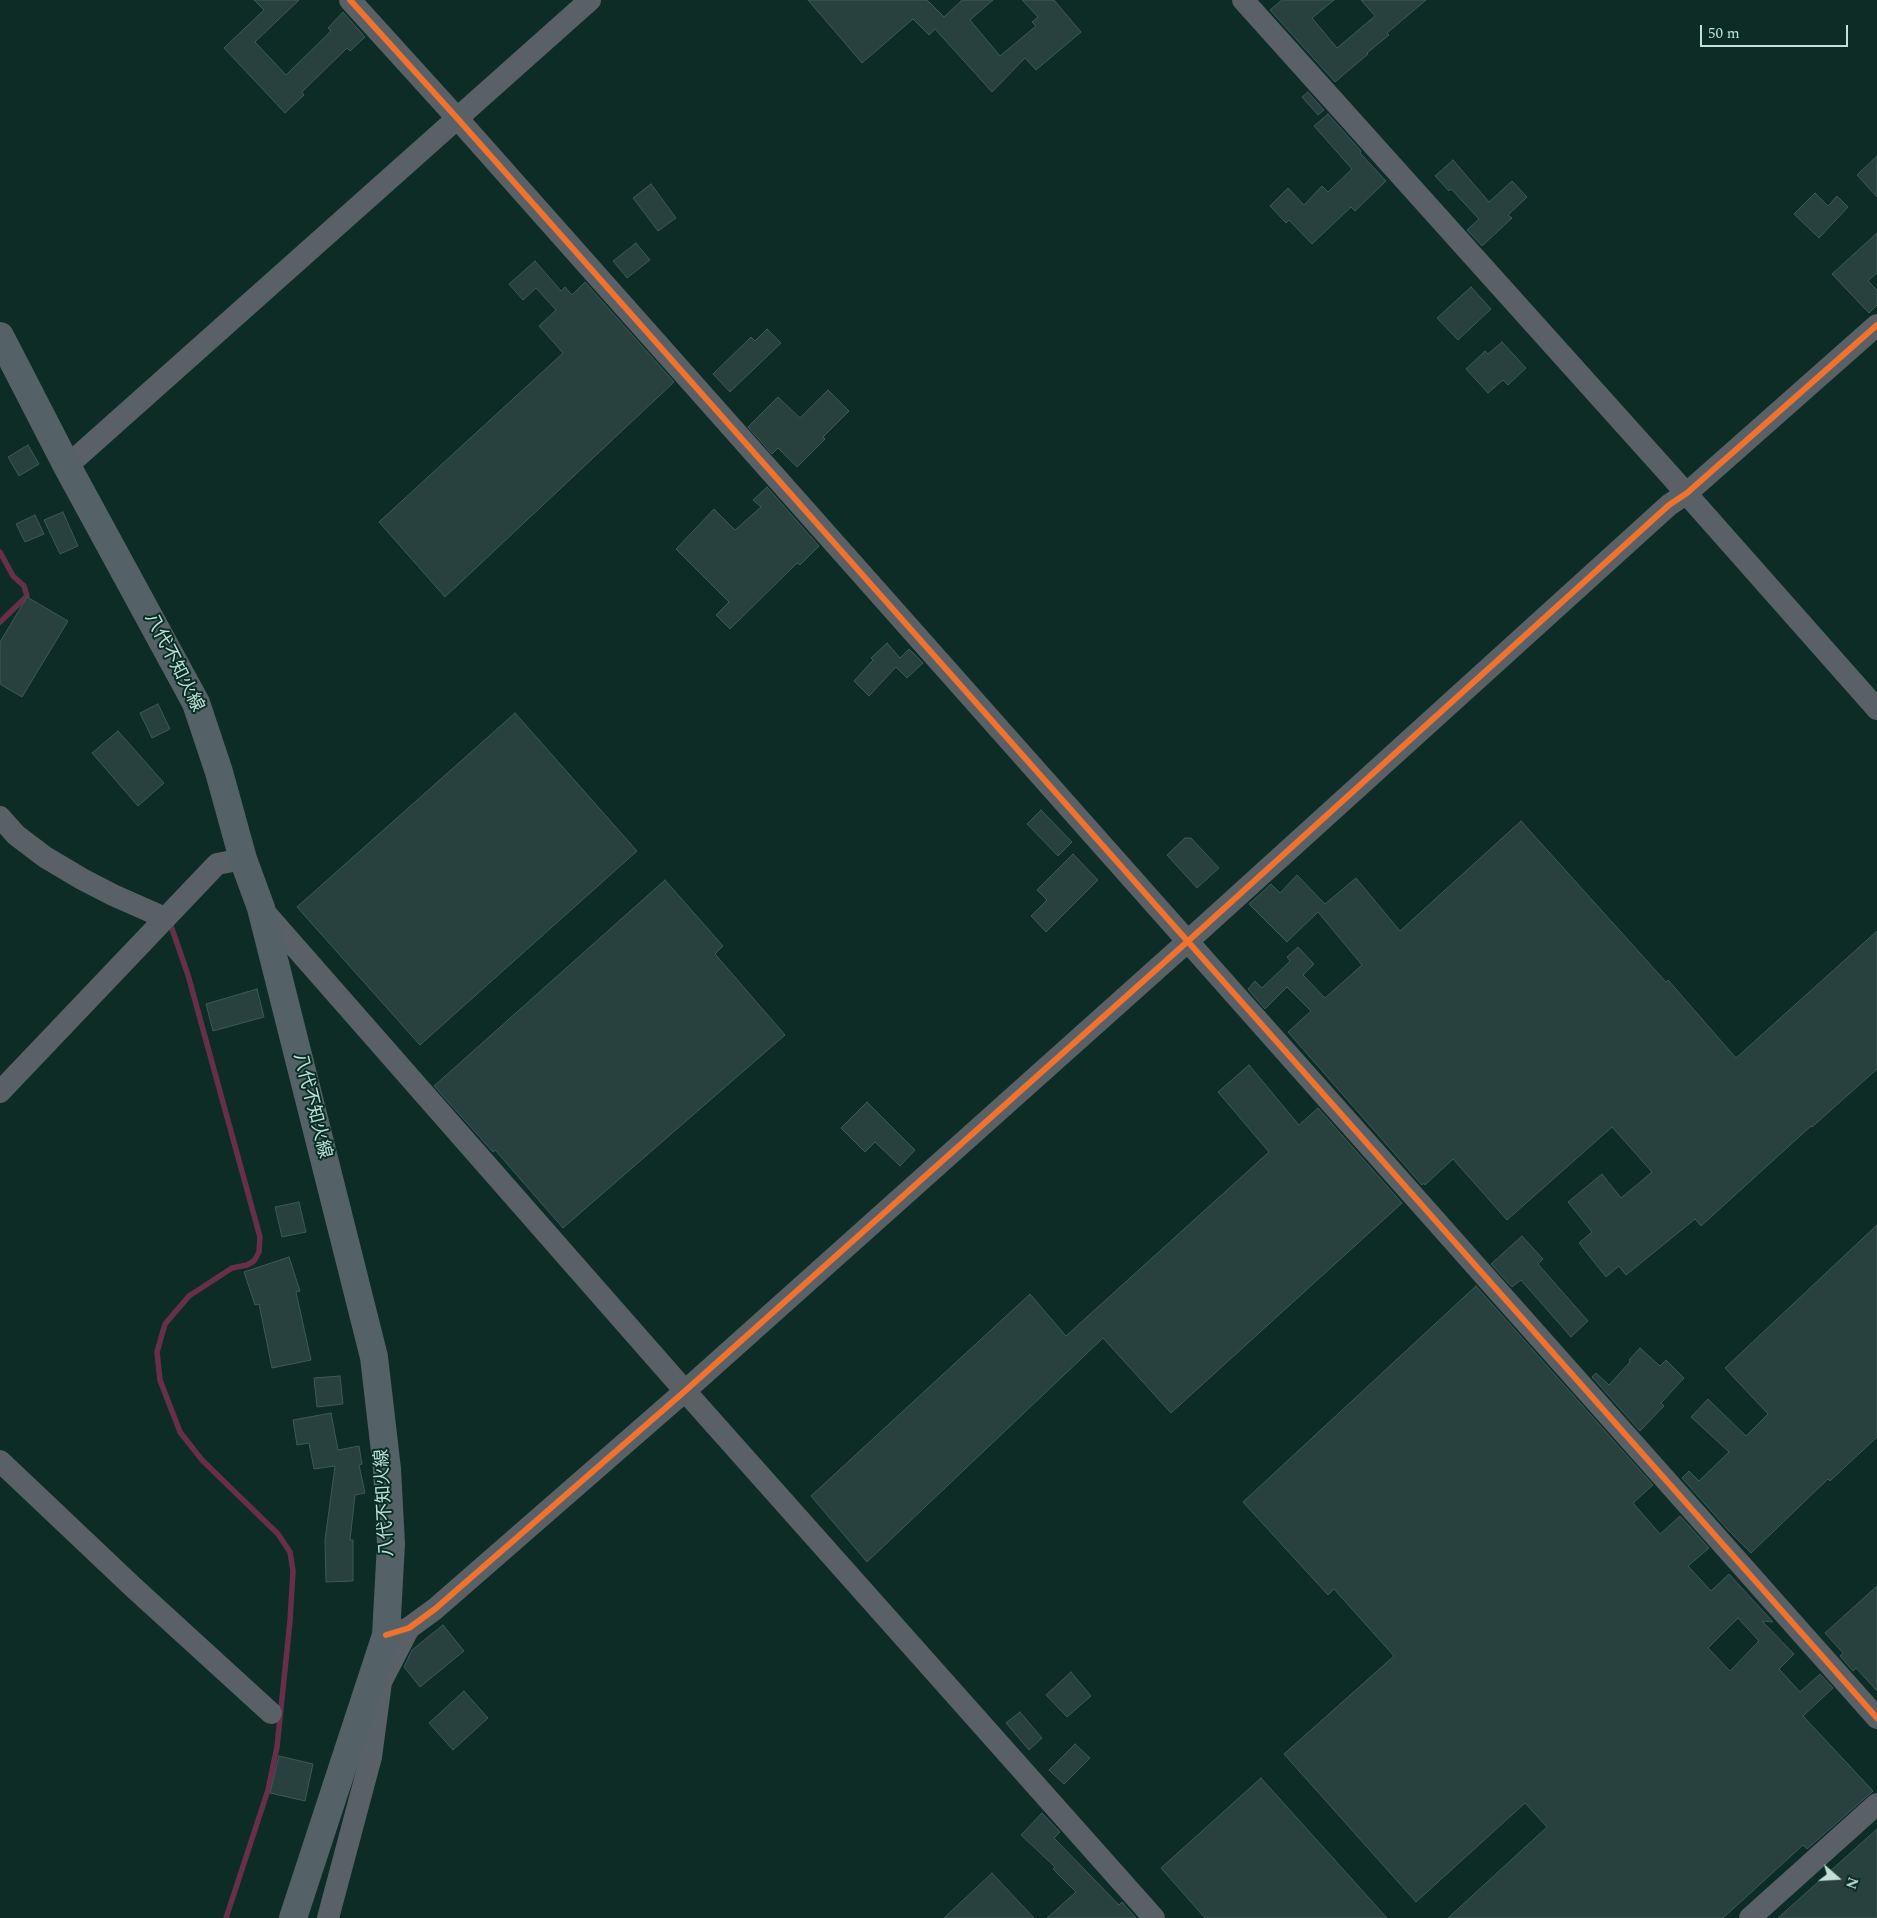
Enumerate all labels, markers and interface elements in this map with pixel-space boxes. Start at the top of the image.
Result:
scale bar [1702,15,1850,47]
text: 50 m [1708,22,1740,45]
street label: 八代不知火線 [139,610,207,716]
street label: 八代不知火線 [287,1051,335,1161]
street label: 八代不知火線 [372,1449,400,1557]
north arrow [1812,1853,1862,1903]
text: N [1840,1874,1863,1892]

